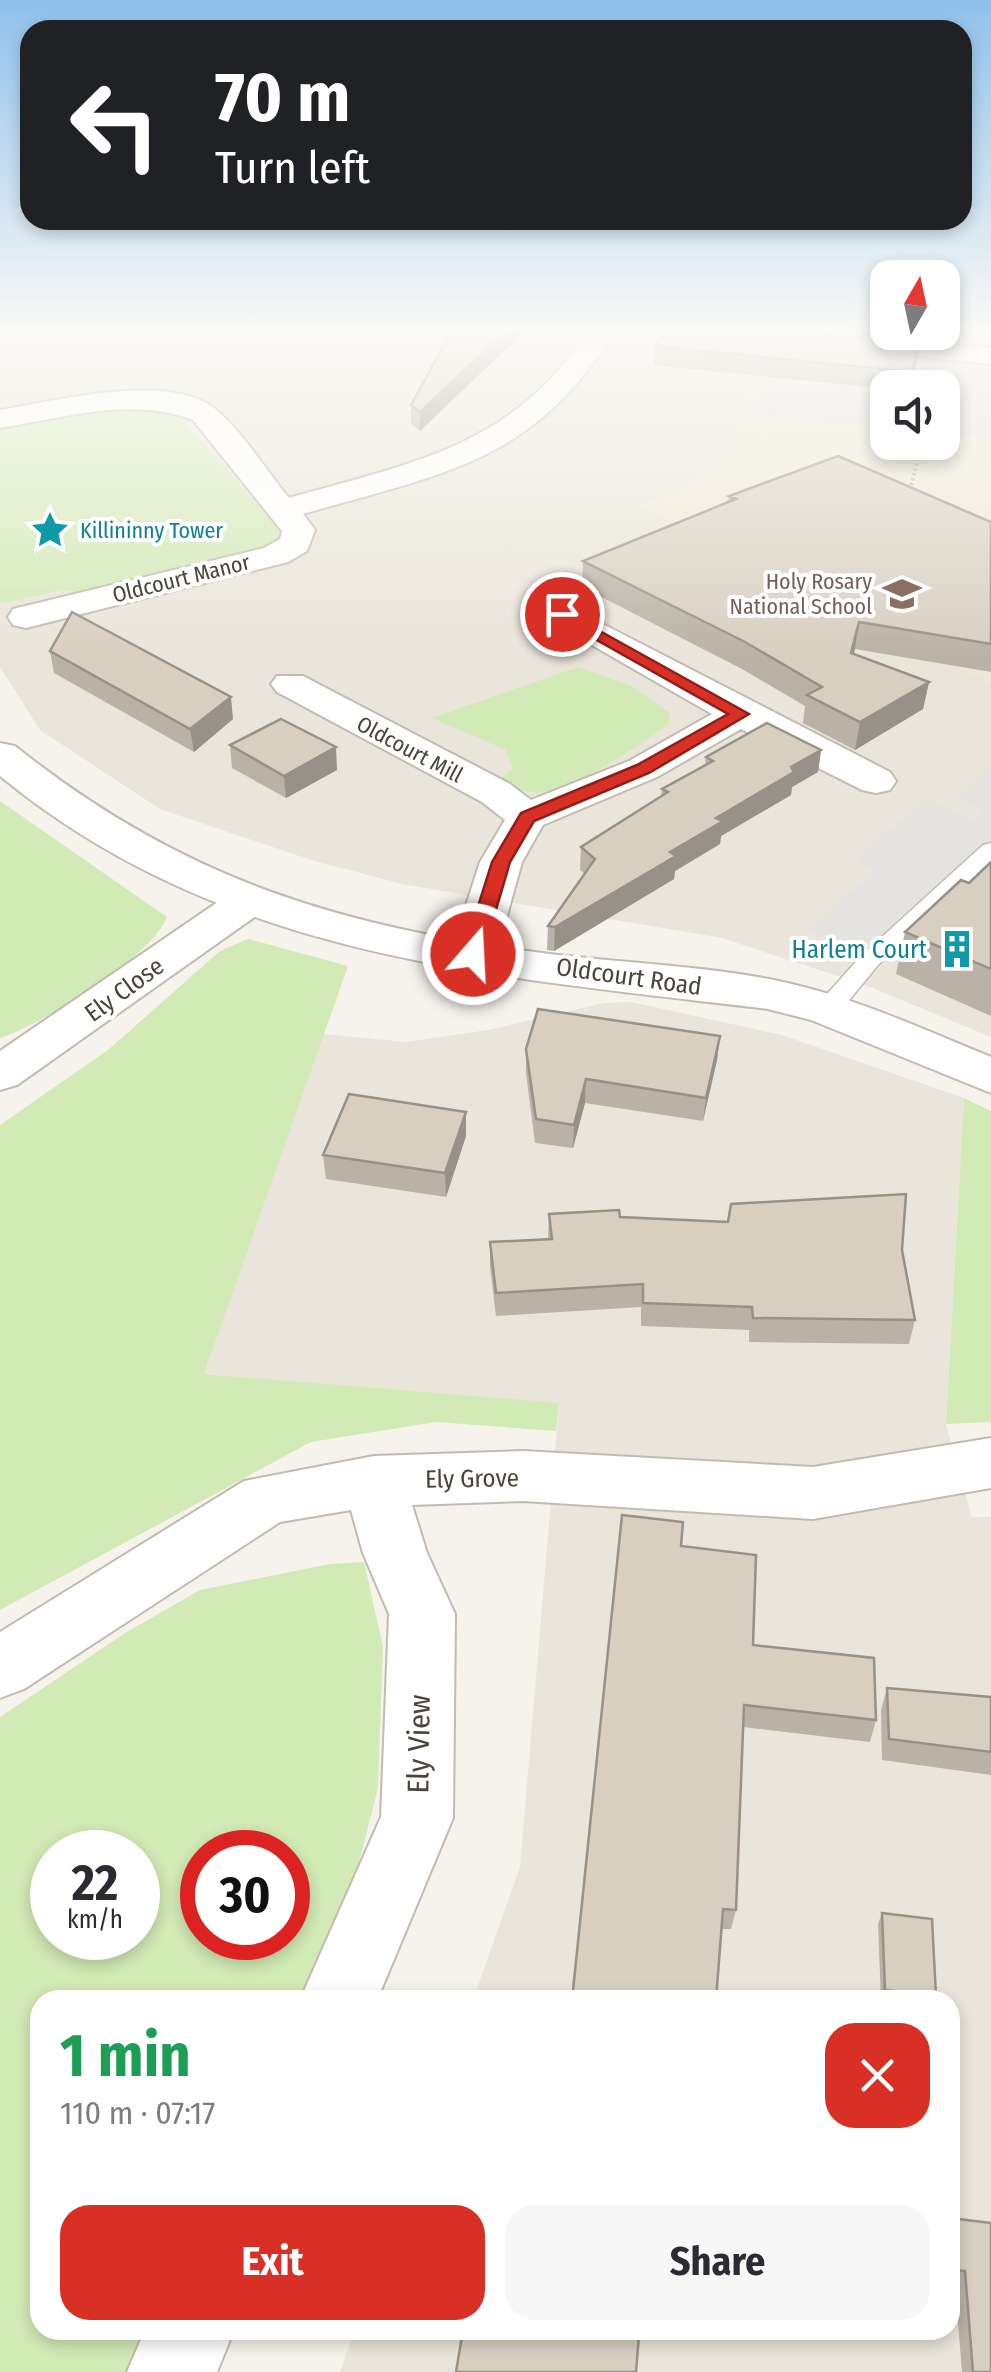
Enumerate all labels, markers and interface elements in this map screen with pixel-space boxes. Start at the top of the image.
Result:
text: 70 m [215,56,350,140]
icon: left [50,60,180,190]
text: Turn left [215,141,370,195]
north arrow [870,260,960,350]
map controls [870,260,960,460]
button: sound [870,370,960,460]
place icon: Killininny Tower [29,509,71,551]
place label: Killininny Tower [80,517,223,544]
street label: Oldcourt Manor [110,548,253,609]
place label: Holy Rosary National School [730,568,872,620]
pin [520,572,605,657]
school or university icon: Holy Rosary National School [881,573,923,615]
icon: arrive [535,587,590,642]
street label: Oldcourt Mill [352,710,468,789]
position arrow [421,902,525,1006]
building icon: Harlem Court [936,928,978,970]
place label: Harlem Court [792,935,928,965]
street label: Ely Close [79,951,170,1028]
street label: Oldcourt Road [554,952,704,1002]
street label: Ely Grove [425,1463,519,1495]
street label: Ely View [400,1694,438,1794]
speed limit sign: 30 [180,1830,310,1960]
text: 22 [72,1853,118,1913]
text: km/h [67,1905,123,1935]
text: 1 min [60,2020,191,2092]
button: close [825,2023,930,2128]
text: 110 m · 07:17 [60,2094,215,2132]
button: Exit [60,2205,485,2320]
button: Share [505,2205,930,2320]

